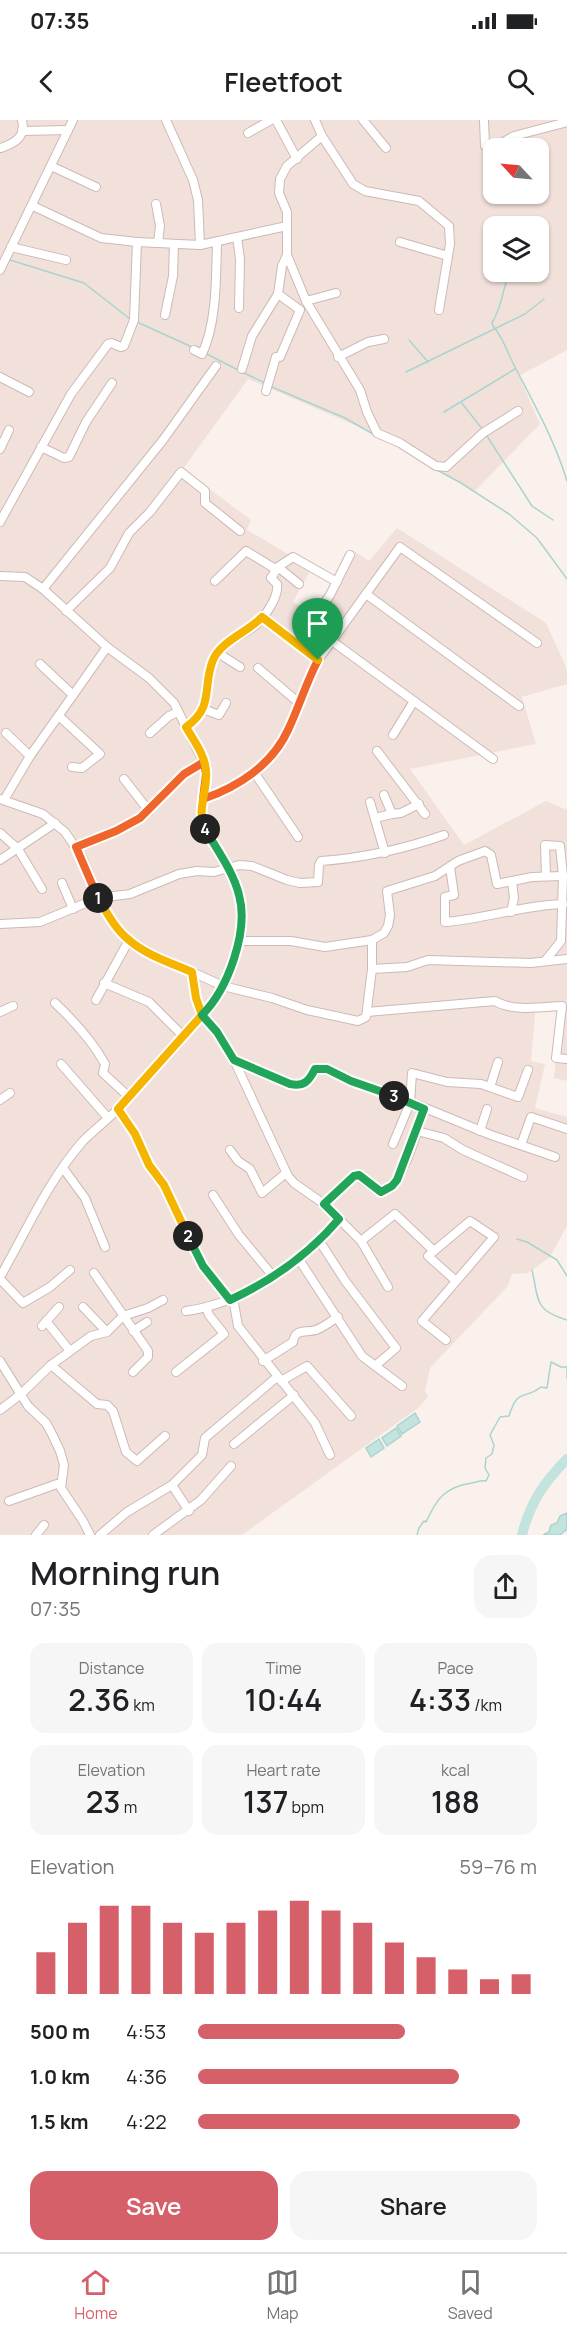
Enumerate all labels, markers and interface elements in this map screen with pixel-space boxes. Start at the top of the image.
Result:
text: 07:35 [30,6,89,36]
text: Fleetfoot [224,63,343,100]
icon: back [30,65,63,98]
icon: search [504,65,537,98]
north arrow [483,138,549,204]
map controls [483,138,549,282]
button: layers [483,216,549,282]
pin [292,598,343,660]
icon: arrive [301,607,334,640]
pin: 4 [190,814,220,844]
text: 4 [200,818,210,840]
pin: 1 [83,883,113,913]
text: 1 [94,887,102,909]
pin: 3 [379,1081,409,1111]
text: 3 [389,1085,399,1107]
pin: 2 [173,1221,203,1251]
text: 2 [183,1225,193,1247]
text: Morning run [30,1550,220,1595]
button: share [474,1555,537,1618]
text: 07:35 [30,1595,81,1622]
text: Distance [79,1657,144,1679]
text: Time [265,1657,302,1679]
text: Pace [437,1657,474,1679]
text: 2.36 [68,1679,130,1720]
text: 10:44 [245,1679,322,1720]
text: 4:33 [409,1679,471,1720]
text: km [130,1694,155,1716]
text: /km [471,1694,502,1716]
text: Elevation [78,1759,145,1781]
text: Heart rate [246,1759,321,1781]
text: kcal [441,1759,470,1781]
text: 23 [86,1781,121,1822]
text: 137 [243,1781,288,1822]
text: 188 [431,1781,480,1822]
text: m [121,1796,137,1818]
text: bpm [288,1796,324,1818]
text: Elevation [30,1853,114,1880]
text: 59–76 m [459,1853,537,1880]
text: 500 m [30,2018,90,2045]
text: 4:53 [126,2018,166,2045]
text: 1.0 km [30,2063,90,2090]
text: 4:36 [126,2063,167,2090]
text: 1.5 km [30,2108,89,2135]
text: 4:22 [126,2108,167,2135]
button: Save [30,2171,278,2240]
button: Share [290,2171,537,2240]
tab: Home [74,2266,118,2324]
tab: Map [266,2266,299,2324]
tab: Saved [448,2266,493,2324]

